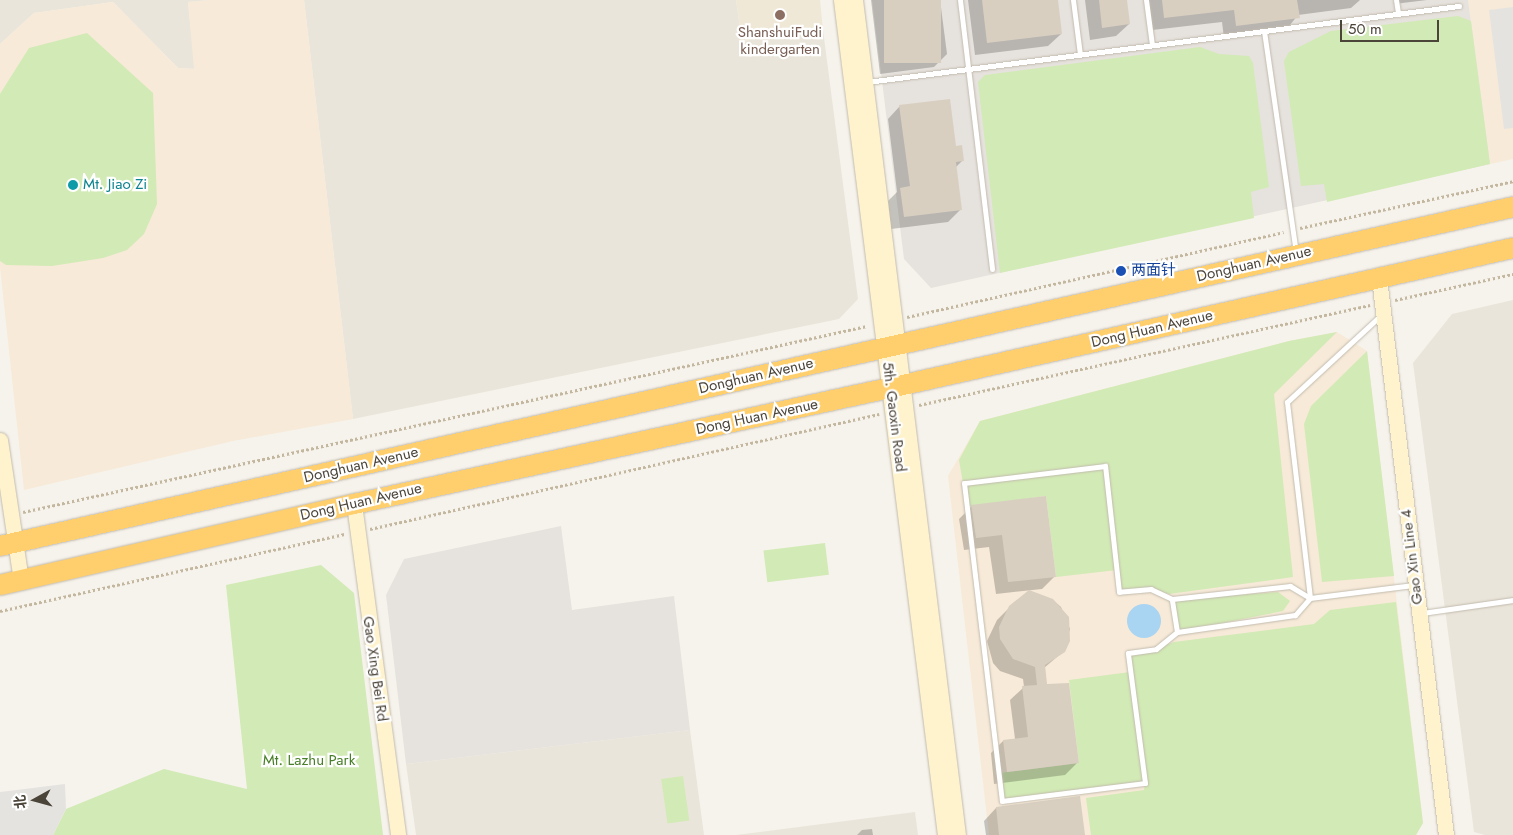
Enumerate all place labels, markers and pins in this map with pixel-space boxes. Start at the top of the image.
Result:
marker: ShanshuiFudi kindergarten [774,9,786,21]
place label: ShanshuiFudi kindergarten [738,23,822,58]
place label: Mt. Jiao Zi [83,176,147,194]
marker: Mt. Jiao Zi [67,179,79,191]
place label: 两面针 [1131,262,1176,280]
marker: 两面针 [1115,265,1127,277]

